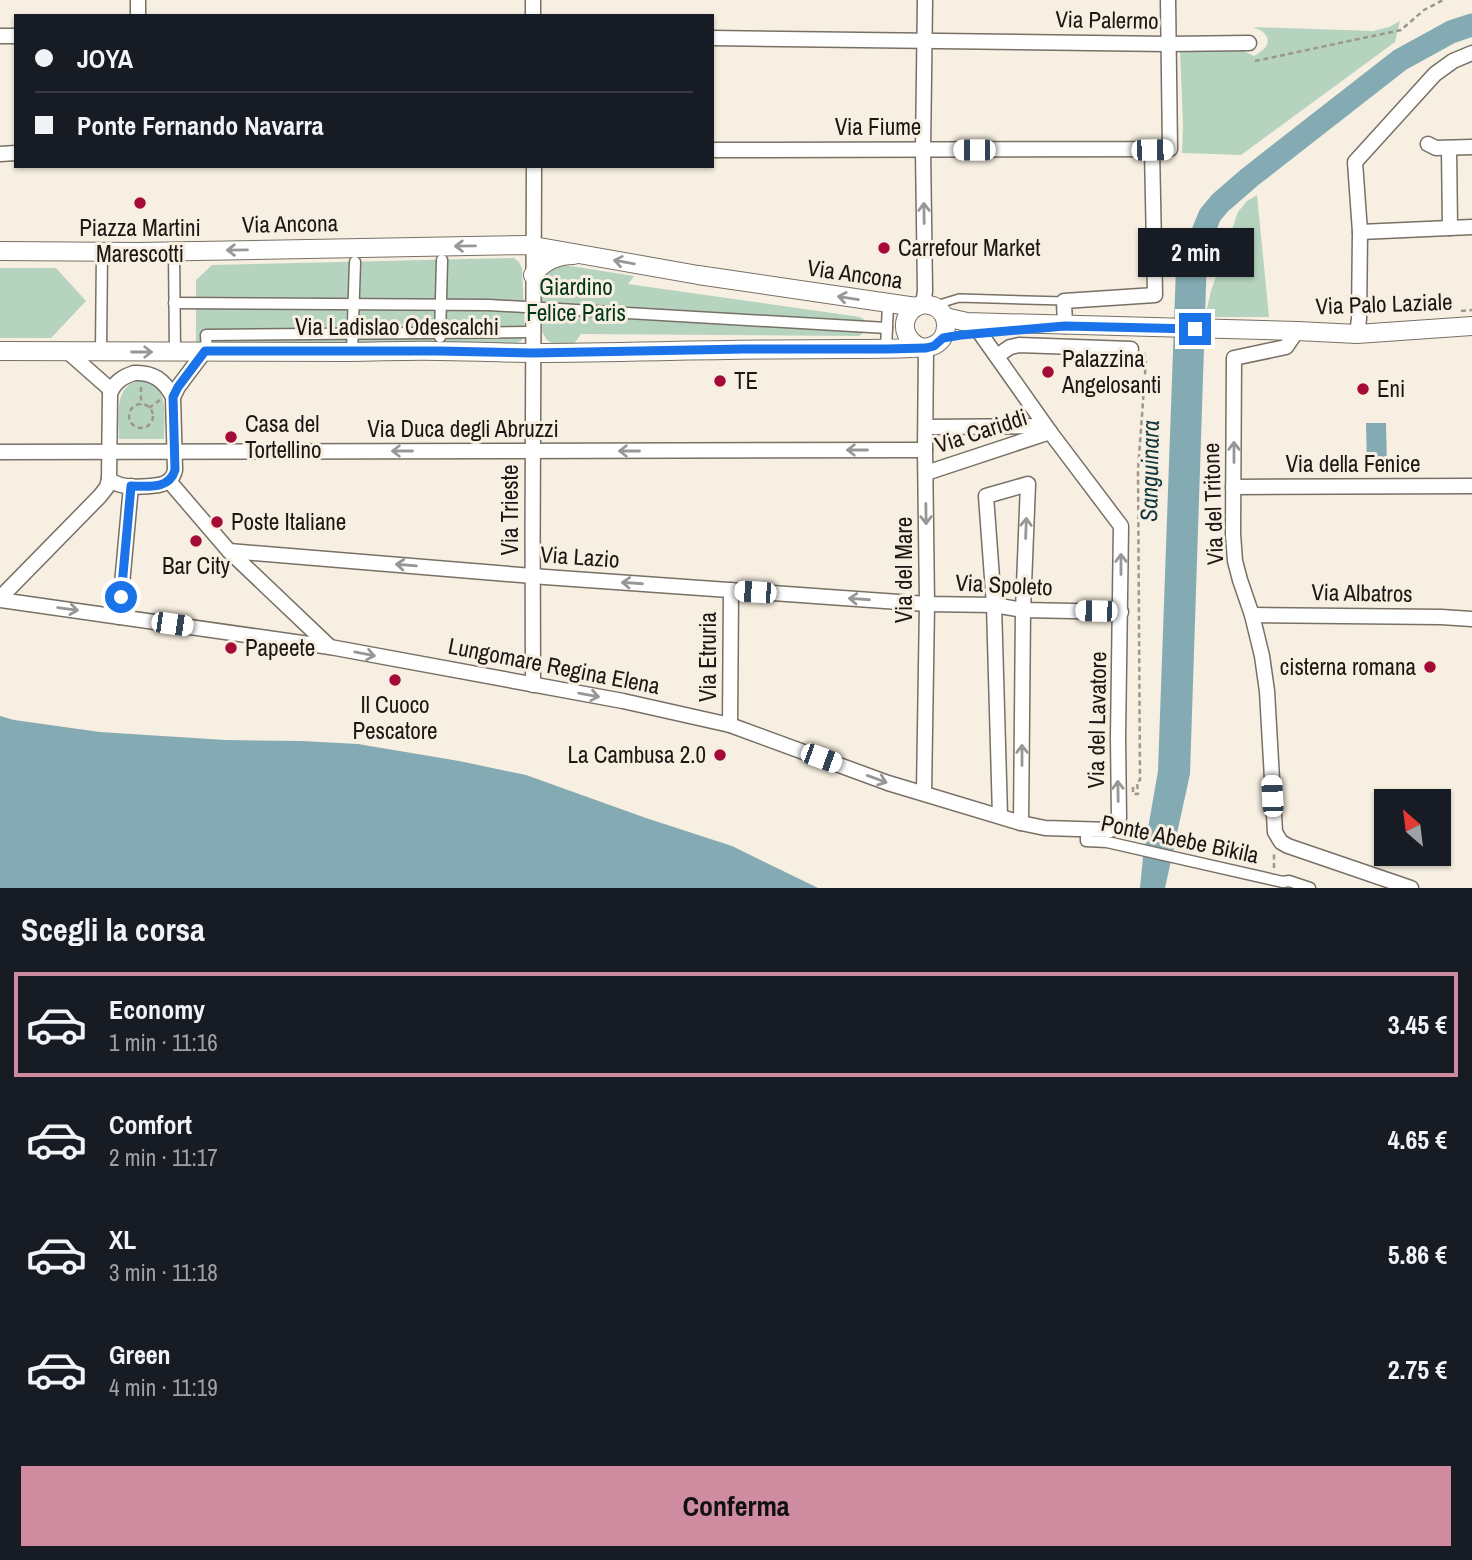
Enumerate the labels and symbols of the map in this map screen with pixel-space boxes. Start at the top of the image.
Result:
street label: Via Palermo [1055,3,1159,36]
street label: Via Fiume [835,111,921,142]
car [1131,139,1174,161]
car [954,140,996,161]
marker: Piazza Martini Marescotti [132,195,148,211]
one-way arrow [917,201,931,224]
street label: Via Ancona [242,207,339,240]
place label: Piazza Martini Marescotti [79,212,201,269]
callout: 2 min [1137,228,1253,276]
place label: Carrefour Market [898,232,1041,263]
one-way arrow [454,239,477,253]
marker: Carrefour Market [876,240,892,256]
one-way arrow [226,243,249,256]
street label: Via Ancona [805,251,905,296]
one-way arrow [613,255,636,269]
park label: Giardino Felice Paris [526,271,626,328]
street label: Via Palo Laziale [1315,286,1453,321]
one-way arrow [838,291,860,304]
street label: Via Ladislao Odescalchi [295,311,499,342]
route end [1179,313,1211,345]
place label: Palazzina Angelosanti [1061,343,1162,400]
one-way arrow [130,345,153,359]
marker: Palazzina Angelosanti [1040,364,1056,380]
place label: TE [734,365,758,396]
marker: TE [712,373,728,389]
place label: Eni [1377,373,1405,404]
marker: Eni [1355,381,1371,397]
street label: Via Cariddi [931,401,1031,460]
place label: Casa del Tortellino [245,408,322,465]
street label: Via Duca degli Abruzzi [367,413,559,444]
water label: Sanguinara [1132,420,1166,522]
marker: Casa del Tortellino [223,429,239,445]
one-way arrow [1227,440,1241,463]
street label: Via del Tritone [1195,442,1230,566]
one-way arrow [846,443,869,457]
one-way arrow [391,444,414,458]
one-way arrow [618,444,641,458]
street label: Via della Fenice [1285,448,1421,479]
street label: Via Trieste [494,465,525,555]
one-way arrow [919,502,933,525]
place label: Poste Italiane [231,506,346,537]
marker: Poste Italiane [209,514,225,530]
one-way arrow [1020,516,1033,539]
street label: Via del Mare [888,517,919,623]
marker: Bar City [188,533,204,549]
street label: Via Lazio [539,538,621,575]
place label: Bar City [162,550,231,581]
one-way arrow [1114,553,1128,576]
one-way arrow [395,558,417,571]
street label: Via Spoleto [955,566,1053,603]
one-way arrow [622,576,644,589]
street label: Via Albatros [1311,576,1413,609]
car [734,580,777,604]
route start [105,581,137,613]
one-way arrow [848,592,871,605]
car [1075,600,1118,622]
one-way arrow [56,603,78,616]
car [150,611,195,637]
street label: Via Etruria [692,612,723,702]
street label: Lungomare Regina Elena [446,630,663,701]
place label: Papeete [245,632,315,663]
marker: Papeete [223,640,239,656]
one-way arrow [353,647,376,661]
street label: Via del Lavatore [1080,651,1113,789]
place label: cisterna romana [1280,651,1417,682]
marker: cisterna romana [1422,659,1438,675]
marker: Il Cuoco Pescatore [387,672,403,688]
place label: Il Cuoco Pescatore [353,689,437,746]
one-way arrow [577,689,600,702]
place label: La Cambusa 2.0 [568,739,706,770]
car [798,741,845,775]
one-way arrow [1015,744,1029,767]
marker: La Cambusa 2.0 [712,747,728,763]
one-way arrow [866,773,888,786]
car [1261,774,1284,818]
one-way arrow [1112,780,1125,803]
north arrow [1374,789,1451,866]
street label: Ponte Abebe Bikila [1098,807,1262,870]

